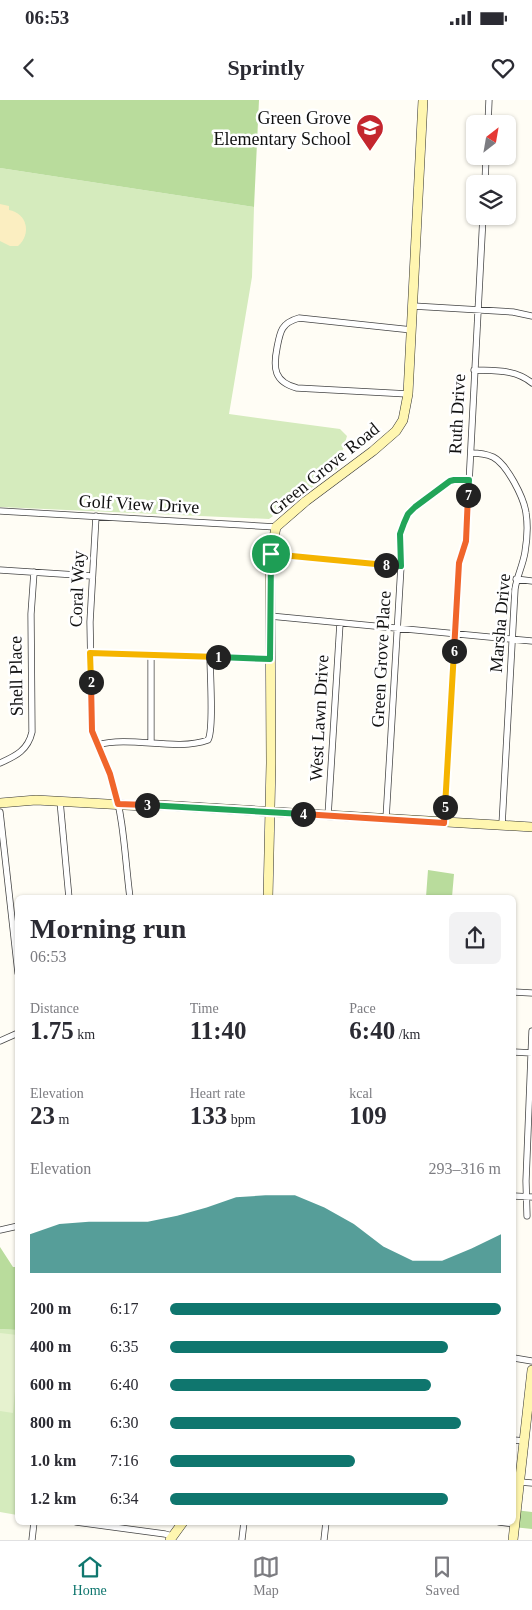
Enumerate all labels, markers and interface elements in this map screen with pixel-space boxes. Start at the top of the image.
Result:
text: 06:53 [25,7,69,28]
icon: back [15,54,43,82]
icon: heart [489,54,517,82]
text: Sprintly [227,55,305,80]
place label: Green Grove Elementary School [214,108,351,149]
school or university icon: Green Grove Elementary School [355,113,385,152]
north arrow [466,115,516,165]
map controls [466,115,516,225]
button: layers [466,175,516,225]
street label: Ruth Drive [445,373,469,455]
street label: Green Grove Road [265,418,383,520]
pin: 7 [456,482,480,508]
text: 7 [465,488,472,503]
street label: Golf View Drive [78,491,200,517]
pin [250,533,292,575]
icon: arrive [257,540,285,568]
street label: Coral Way [66,550,88,628]
pin: 8 [374,552,398,578]
text: 8 [383,558,390,573]
street label: Marsha Drive [486,573,514,673]
street label: Green Grove Place [367,590,395,728]
street label: Shell Place [5,636,27,716]
pin: 6 [442,638,466,664]
pin: 1 [206,644,230,670]
text: 6 [451,644,458,659]
text: 1 [215,650,222,665]
street label: West Lawn Drive [306,654,332,782]
pin: 2 [78,670,104,694]
text: 2 [88,675,95,690]
pin: 3 [134,792,160,818]
pin: 5 [432,794,458,820]
text: 3 [144,798,151,813]
text: 5 [442,800,449,815]
pin: 4 [290,802,316,826]
text: 4 [300,807,307,822]
button: share [449,912,501,964]
text: Morning run [30,913,186,944]
text: 06:53 [30,948,66,965]
text: Distance [30,1001,79,1016]
text: Time [190,1001,219,1016]
text: Pace [349,1001,376,1016]
text: 1.75 [30,1017,74,1044]
text: 11:40 [190,1017,247,1044]
text: 6:40 [349,1017,395,1044]
text: km [74,1027,95,1042]
text: /km [395,1027,420,1042]
text: Elevation [30,1086,84,1101]
text: Heart rate [190,1086,245,1101]
text: kcal [349,1086,373,1101]
text: 23 [30,1102,55,1129]
text: 133 [190,1102,227,1129]
text: 109 [349,1102,387,1129]
text: m [55,1112,69,1127]
text: bpm [227,1112,256,1127]
text: Elevation [30,1160,91,1177]
text: 293–316 m [429,1160,501,1177]
text: 200 m [30,1300,71,1317]
text: 6:17 [110,1300,138,1317]
text: 400 m [30,1338,71,1355]
text: 6:35 [110,1338,138,1355]
text: 600 m [30,1376,71,1393]
text: 6:40 [110,1376,138,1393]
text: 800 m [30,1414,71,1431]
text: 6:30 [110,1414,138,1431]
text: 1.0 km [30,1452,76,1469]
text: 7:16 [110,1452,138,1469]
text: 1.2 km [30,1490,76,1507]
text: 6:34 [110,1490,138,1507]
tab: Home [73,1553,107,1599]
tab: Map [252,1553,280,1599]
tab: Saved [425,1553,459,1599]

